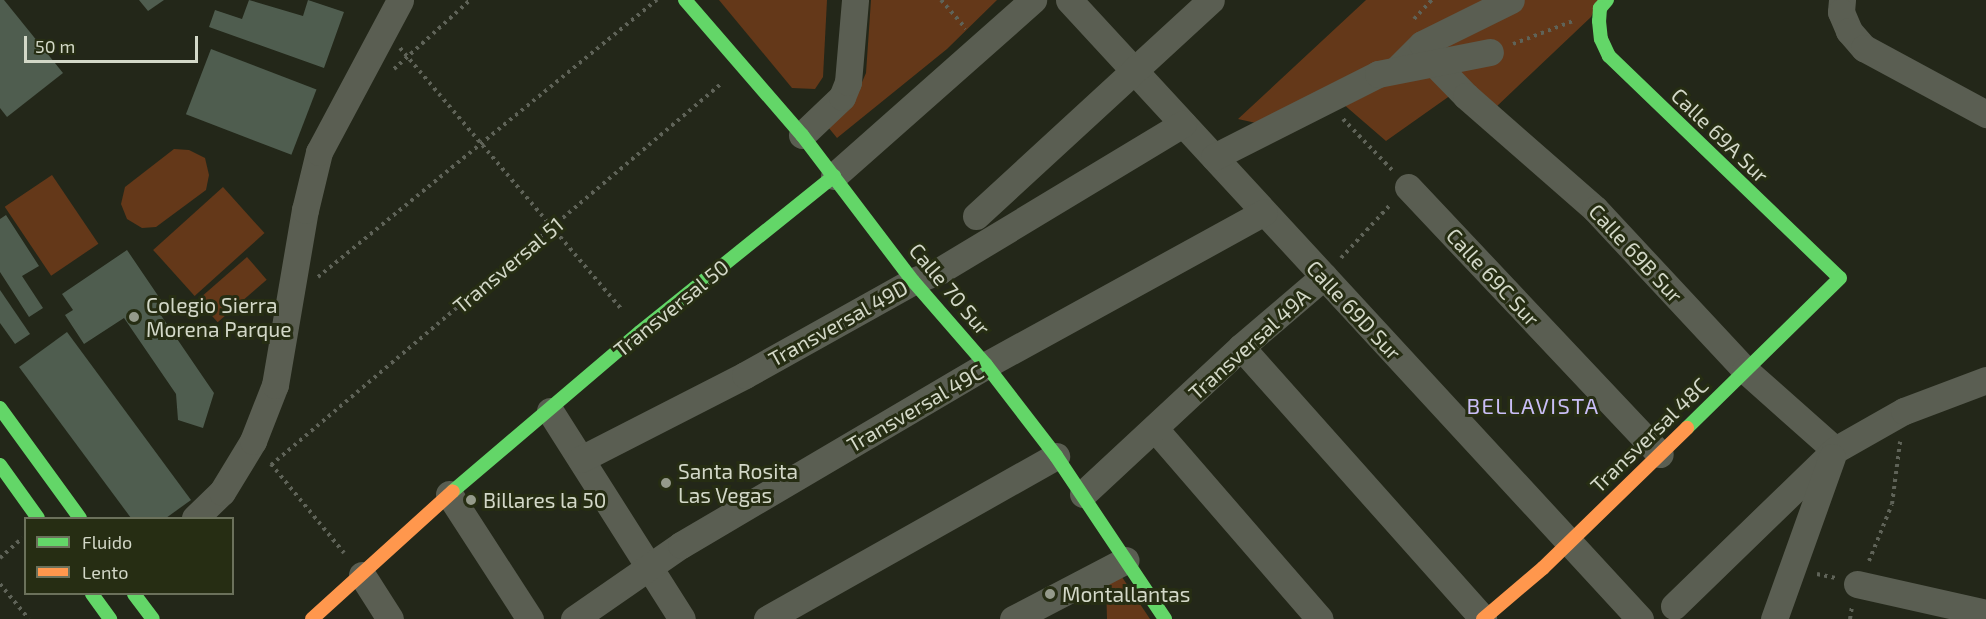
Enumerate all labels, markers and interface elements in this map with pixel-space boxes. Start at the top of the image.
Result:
scale bar [27,24,201,62]
text: 50 m [35,35,75,57]
street label: Calle 69A Sur [1666,82,1774,188]
street label: Calle 69B Sur [1584,198,1688,308]
street label: Transversal 51 [448,211,568,319]
street label: Calle 69C Sur [1441,223,1545,331]
street label: Calle 70 Sur [904,238,996,340]
street label: Transversal 50 [608,254,734,362]
street label: Calle 69D Sur [1302,255,1406,365]
street label: Transversal 49D [764,274,912,372]
street label: Transversal 49A [1183,283,1315,405]
place label: Colegio Sierra Morena Parque [146,292,291,342]
marker: Colegio Sierra Morena Parque [127,310,141,324]
street label: Transversal 49C [842,359,988,457]
street label: Transversal 48C [1585,372,1713,498]
district label: BELLAVISTA [1466,393,1600,419]
place label: Santa Rosita Las Vegas [678,458,798,508]
marker: Santa Rosita Las Vegas [659,476,673,490]
place label: Billares la 50 [483,487,606,513]
marker: Billares la 50 [464,493,478,507]
legend [24,517,234,595]
text: Fluido [82,531,132,553]
text: Lento [82,561,128,583]
place label: Montallantas [1062,581,1190,607]
marker: Montallantas [1043,587,1057,601]

